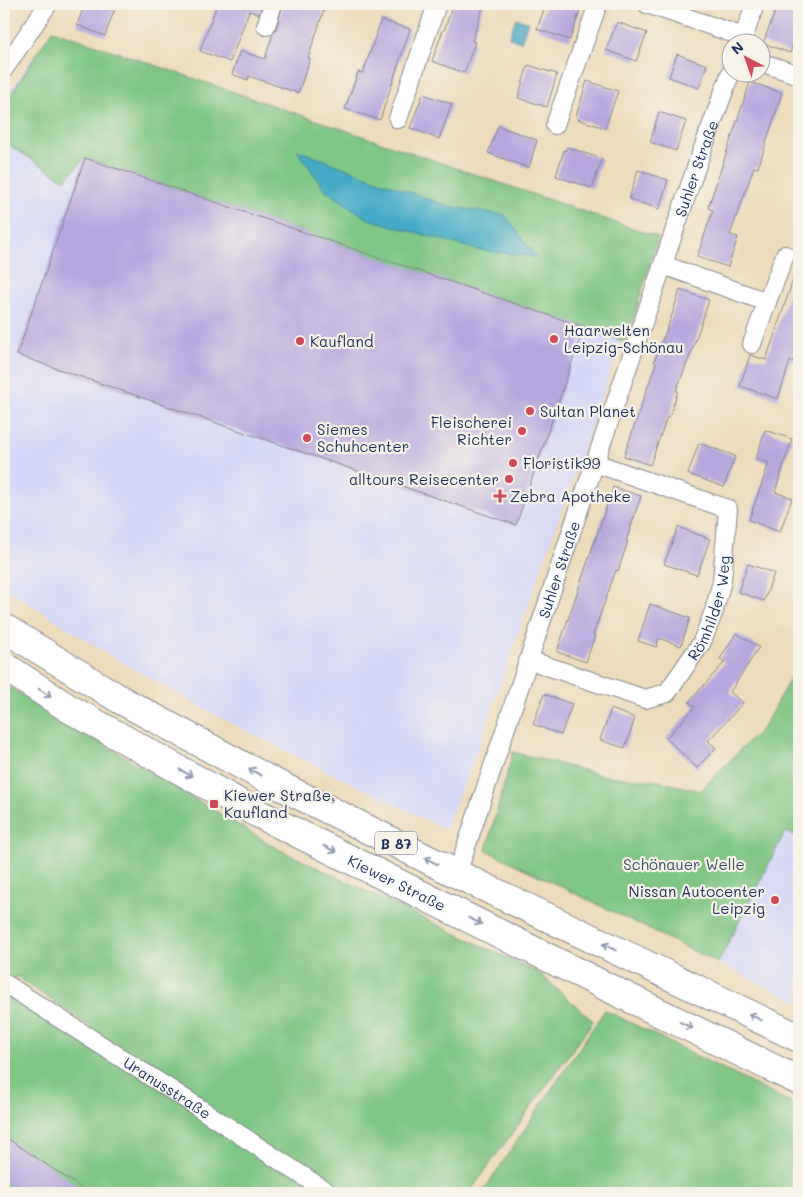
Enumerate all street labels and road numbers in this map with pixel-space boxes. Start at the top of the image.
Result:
street label: Suhler Straße [670,117,722,219]
street label: Suhler Straße [533,518,584,621]
street label: Römhilder Weg [683,554,734,664]
road number: B 87 [375,831,417,854]
street label: Kiewer Straße [345,850,449,915]
street label: Uranusstraße [120,1052,215,1123]

